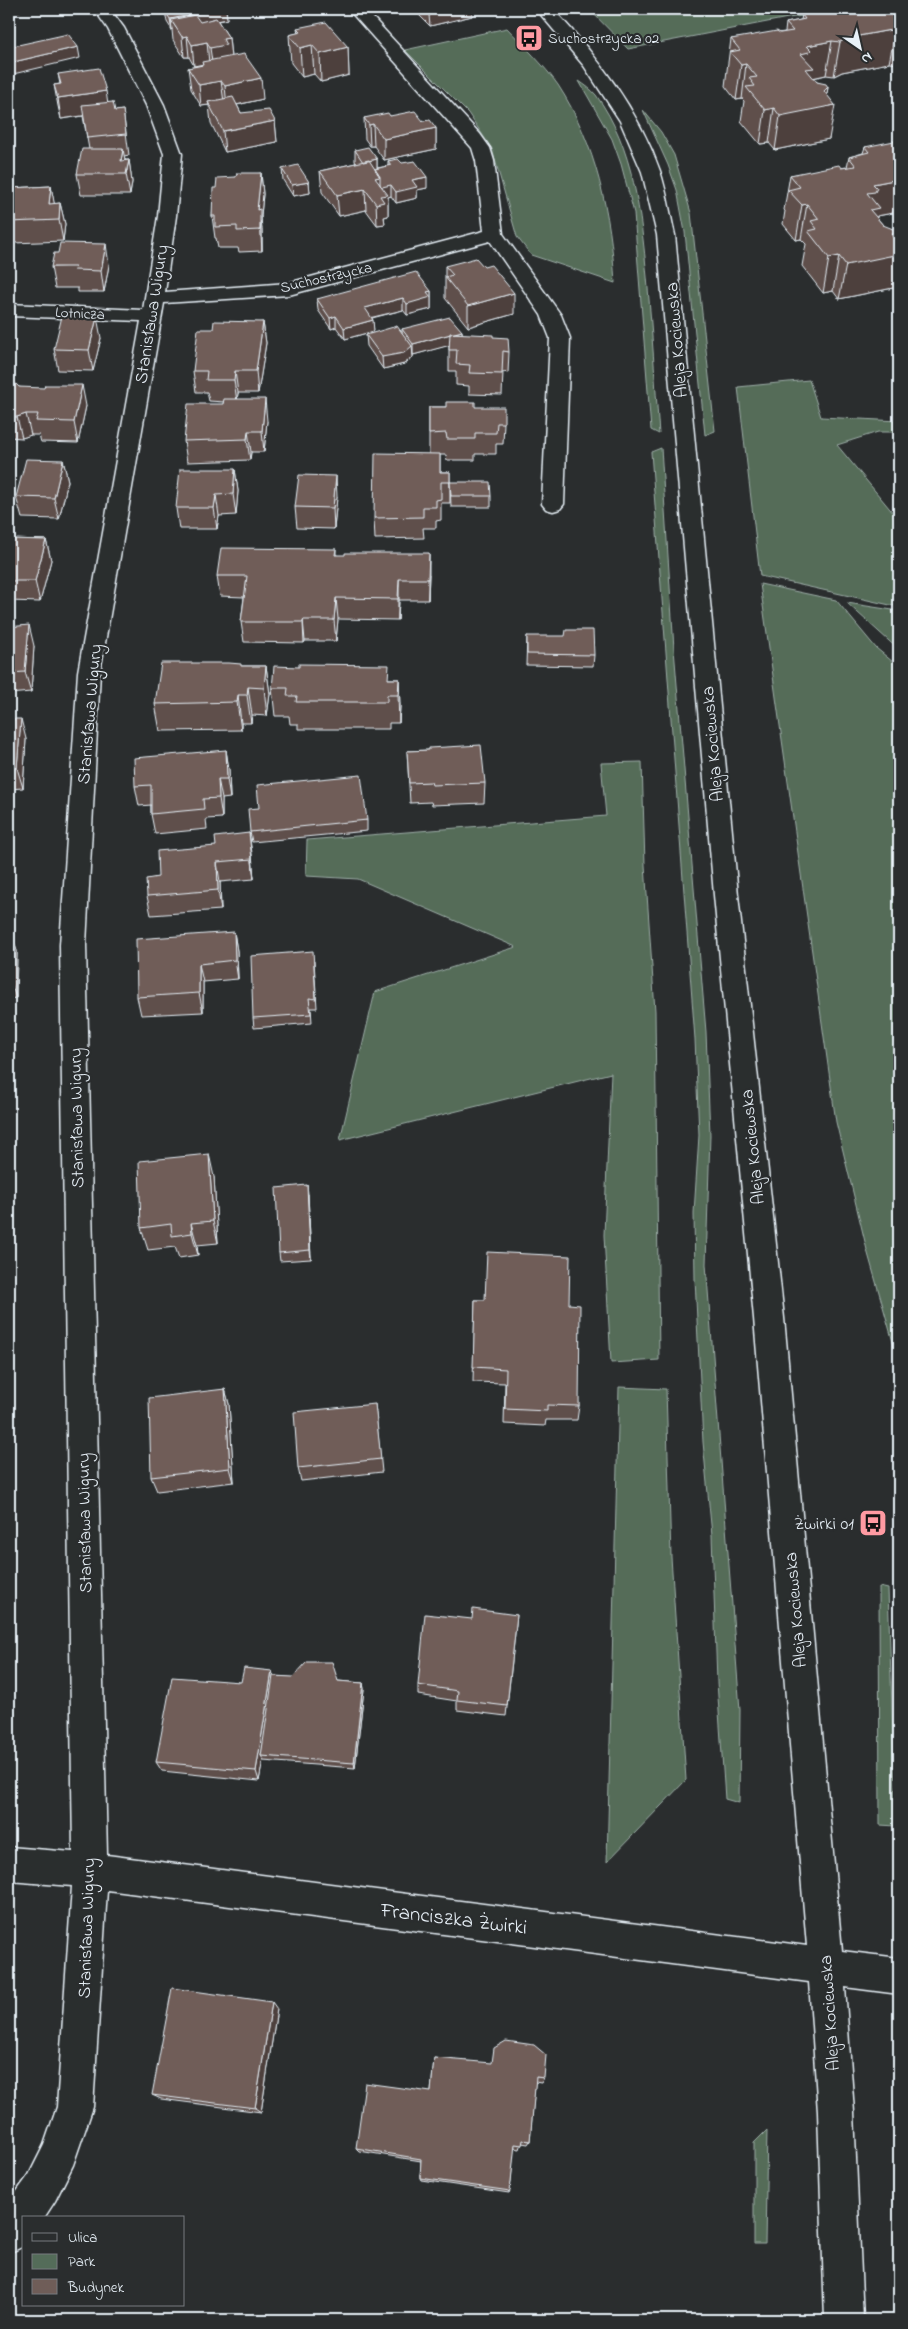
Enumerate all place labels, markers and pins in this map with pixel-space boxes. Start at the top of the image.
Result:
bus stop icon: Suchostrzycka 02 [514,23,544,53]
place label: Suchostrzycka 02 [548,28,660,51]
bus stop icon: Żwirki 01 [858,1508,888,1538]
place label: Żwirki 01 [794,1512,854,1538]

